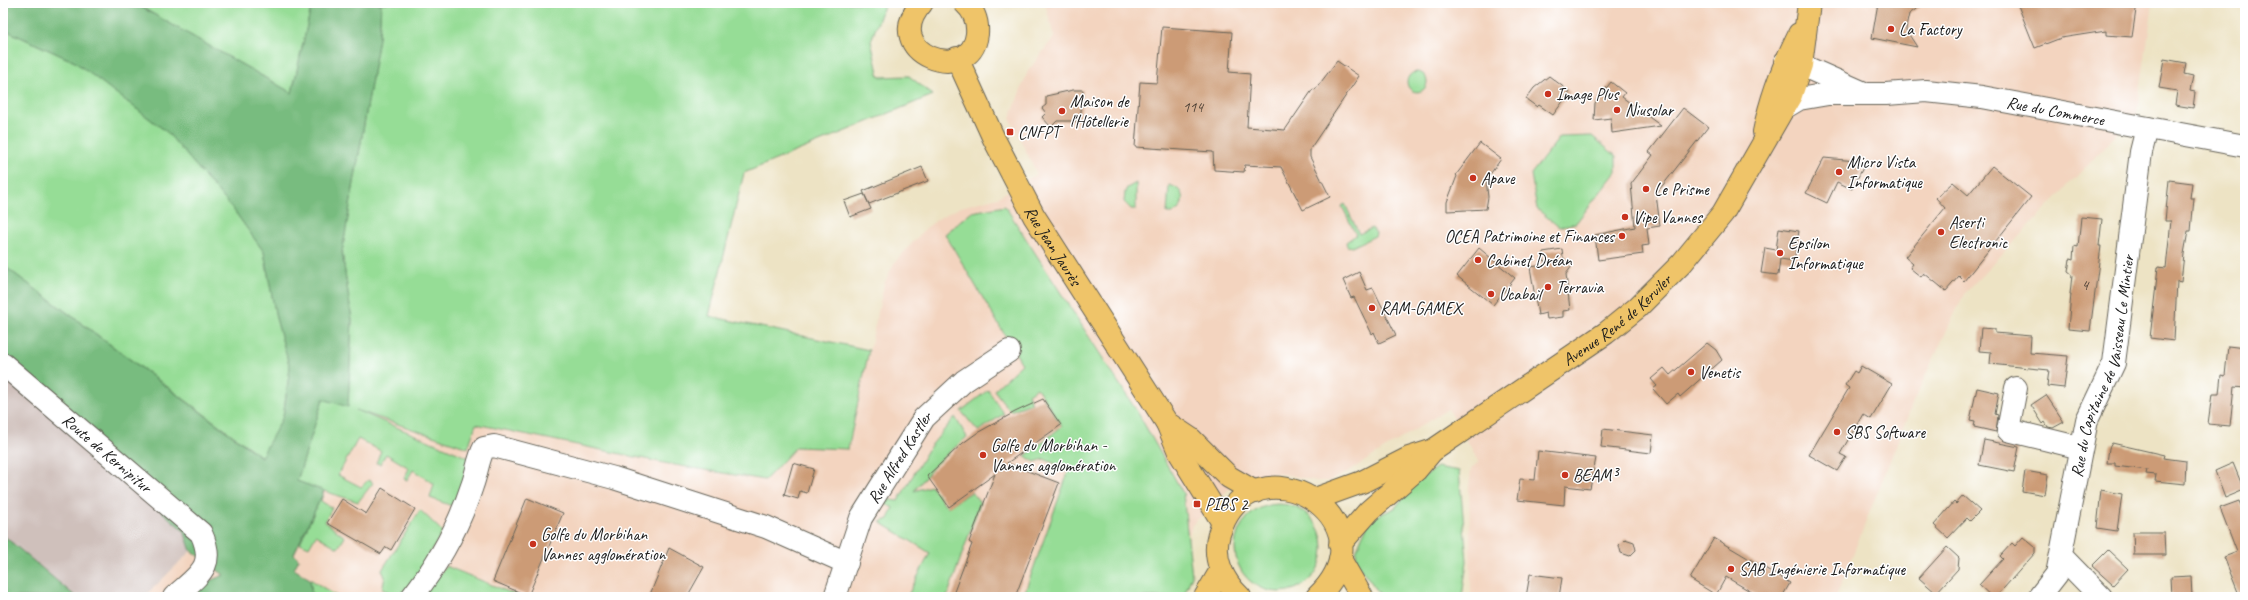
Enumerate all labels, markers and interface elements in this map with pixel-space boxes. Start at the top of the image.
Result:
place label: La Factory [1899,19,1963,40]
marker: La Factory [1886,24,1896,34]
place label: Image Plus [1556,84,1620,105]
marker: Image Plus [1543,89,1553,99]
place label: Maison de l'Hôtellerie [1070,91,1130,132]
street label: Rue du Commerce [2005,91,2107,130]
house number: 114 [1183,98,1204,117]
place label: Niusolar [1625,100,1675,121]
marker: Niusolar [1612,105,1622,115]
marker: Maison de l'Hôtellerie [1057,106,1067,116]
place label: CNFPT [1018,122,1063,143]
marker: CNFPT [1005,127,1015,137]
place label: Micro Vista Informatique [1847,152,1923,193]
marker: Micro Vista Informatique [1834,167,1844,177]
place label: Apave [1481,168,1516,189]
marker: Apave [1468,173,1478,183]
place label: Le Prisme [1654,179,1710,200]
marker: Le Prisme [1641,184,1651,194]
street label: Rue Jean Jaurès [1020,202,1087,291]
place label: Vipe Vannes [1633,207,1704,228]
marker: Vipe Vannes [1620,212,1630,222]
place label: Aserti Electronic [1949,212,2008,253]
place label: OCEA Patrimoine et Finances [1445,226,1616,247]
marker: Aserti Electronic [1936,227,1946,237]
marker: OCEA Patrimoine et Finances [1617,231,1627,241]
place label: Epsilon Informatique [1788,233,1864,274]
marker: Epsilon Informatique [1775,248,1785,258]
place label: Cabinet Dréan [1486,250,1573,271]
street label: Rue du Capitaine de Vaisseau Le Mintier [2066,252,2138,479]
marker: Cabinet Dréan [1473,255,1483,265]
street label: Avenue René de Kerviler [1558,268,1677,370]
house number: 4 [2082,276,2090,295]
place label: Terravia [1556,277,1605,298]
marker: Terravia [1543,282,1553,292]
place label: Ucabail [1499,284,1544,305]
marker: Ucabail [1486,289,1496,299]
place label: RAM-GAMEX [1380,298,1465,319]
marker: RAM-GAMEX [1367,303,1377,313]
place label: Venetis [1699,362,1742,383]
marker: Venetis [1686,367,1696,377]
street label: Rue Alfred Kastler [863,405,937,507]
street label: Route de Kernipitur [58,409,158,498]
place label: SBS Software [1845,422,1927,443]
marker: SBS Software [1832,427,1842,437]
place label: Golfe du Morbihan - Vannes agglomération [991,435,1117,476]
marker: Golfe du Morbihan - Vannes agglomération [978,450,988,460]
place label: BEAM³ [1573,465,1620,486]
marker: BEAM³ [1560,470,1570,480]
place label: PIBS 2 [1205,494,1249,515]
marker: PIBS 2 [1192,499,1202,509]
place label: Golfe du Morbihan Vannes agglomération [541,524,667,565]
marker: Golfe du Morbihan Vannes agglomération [528,539,538,549]
place label: SAB Ingénierie Informatique [1739,559,1907,580]
marker: SAB Ingénierie Informatique [1726,564,1736,574]

